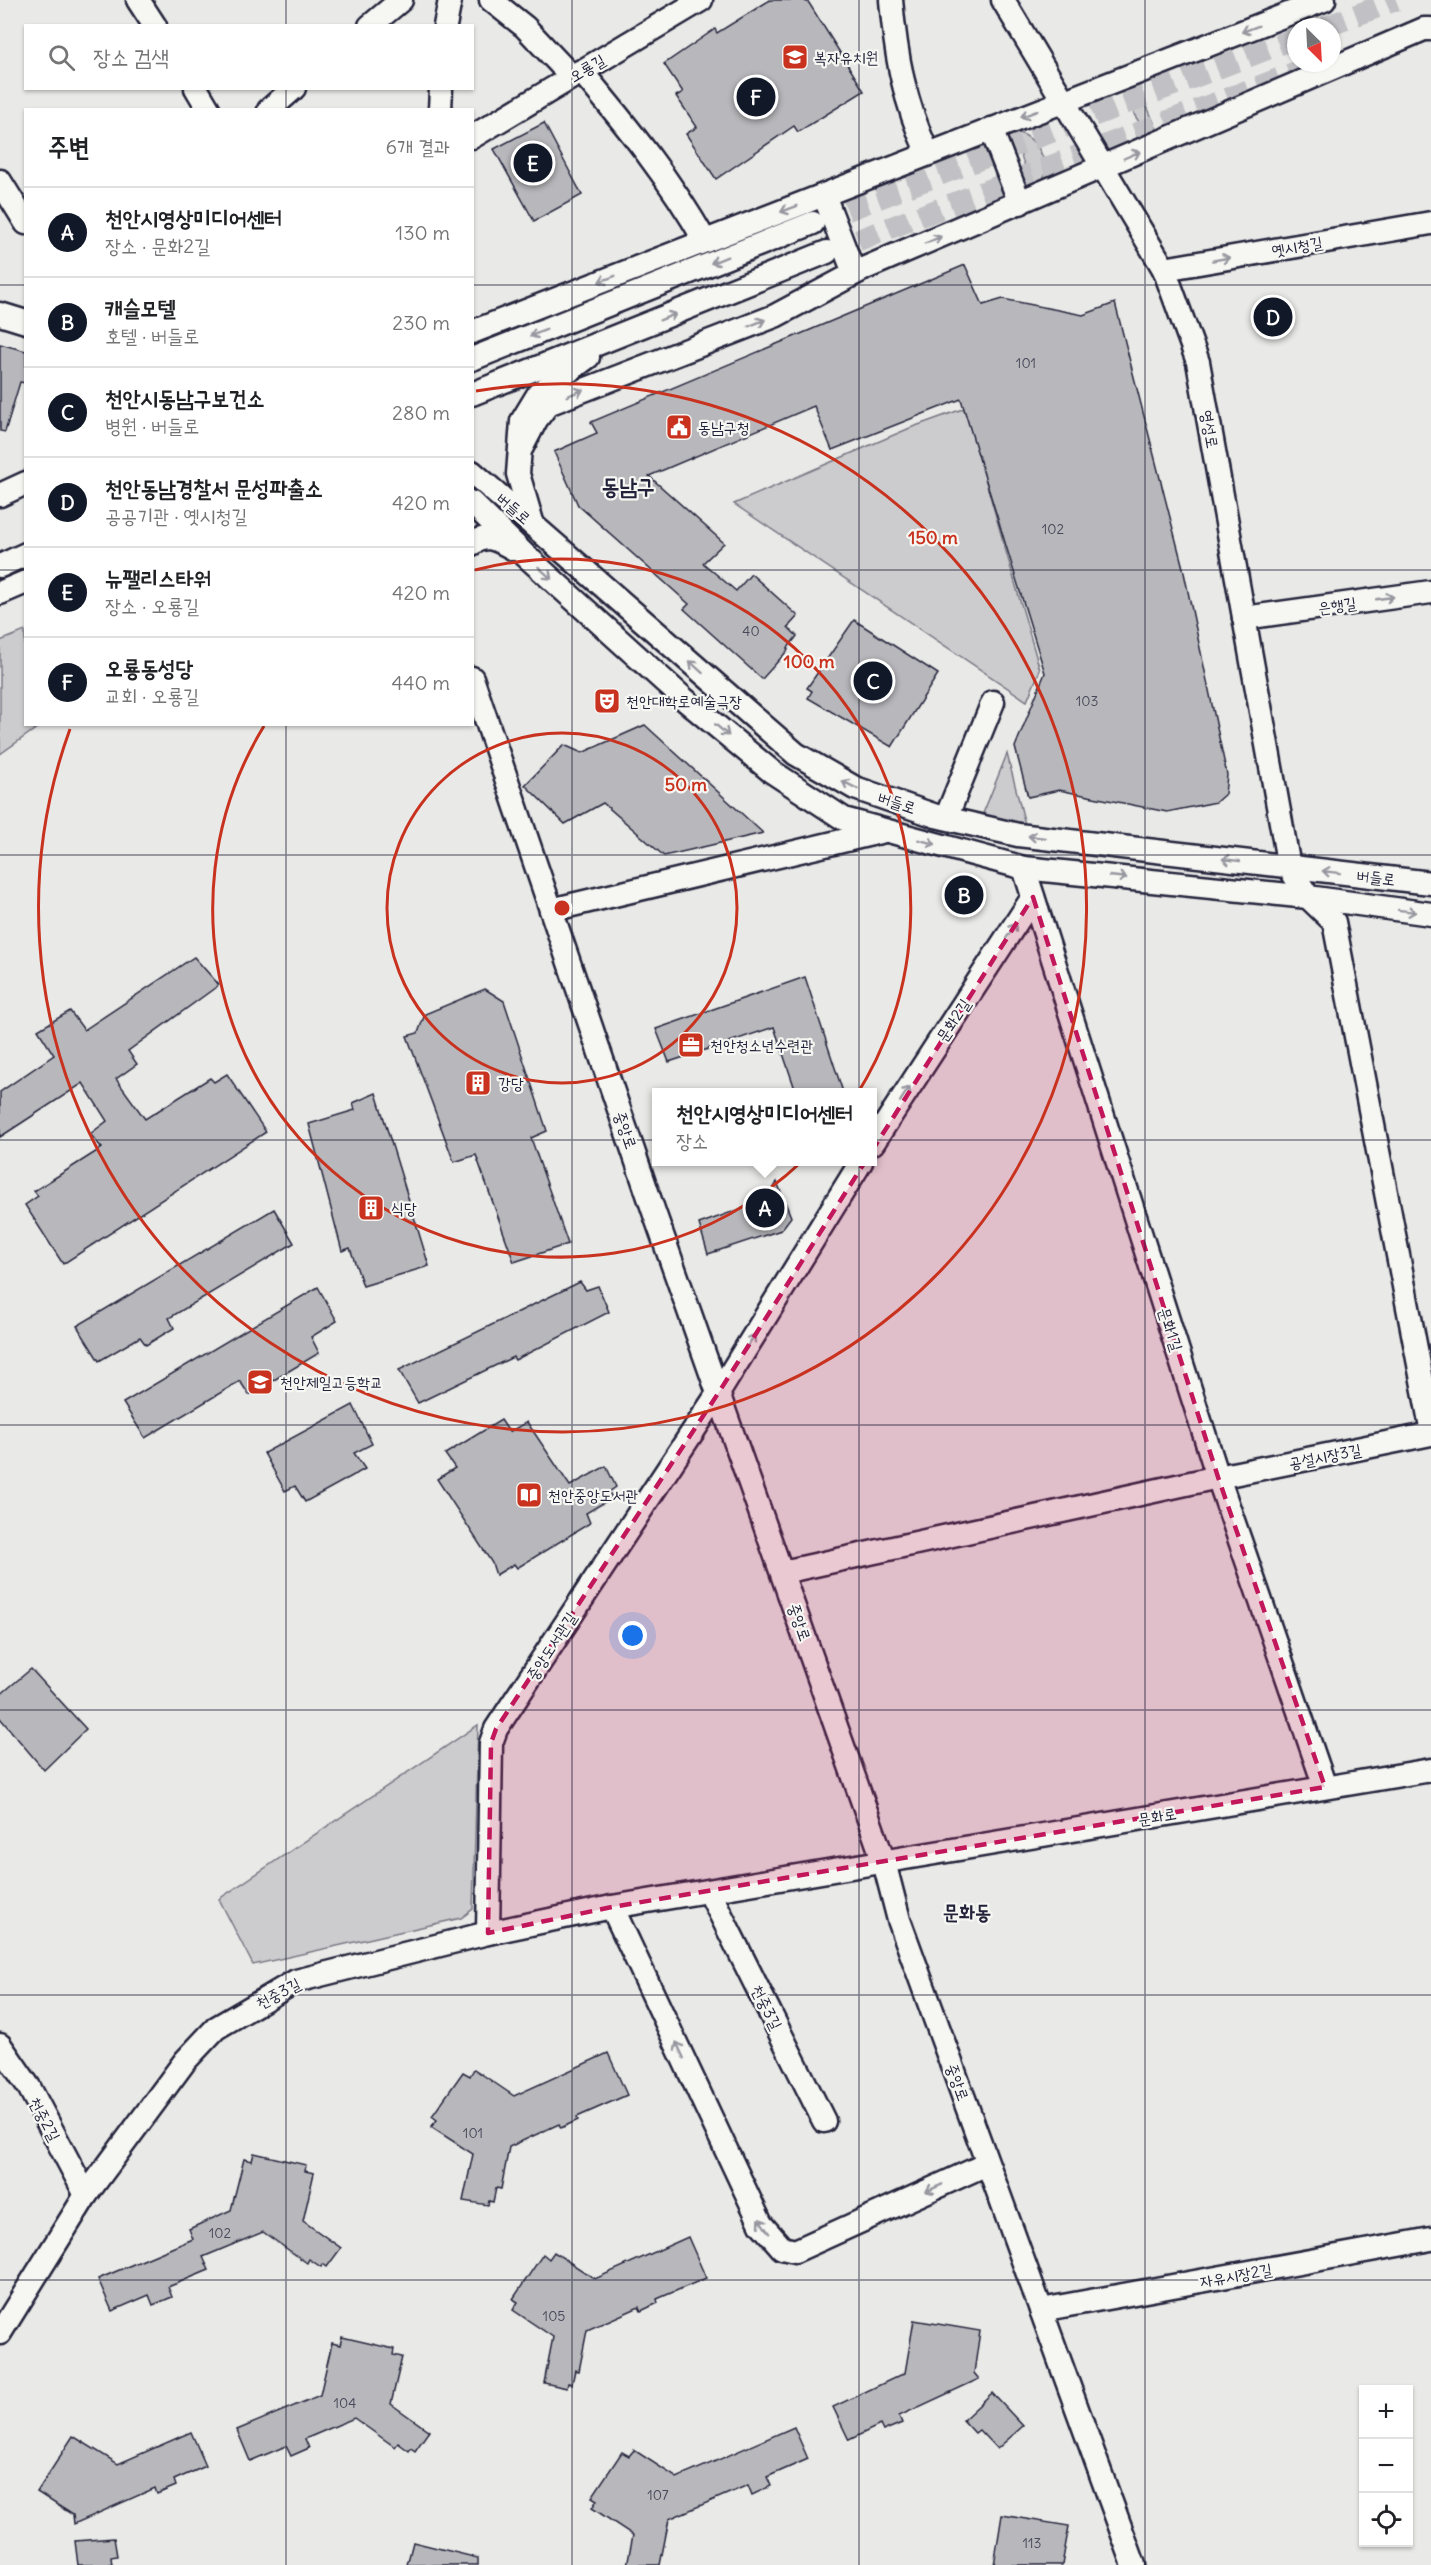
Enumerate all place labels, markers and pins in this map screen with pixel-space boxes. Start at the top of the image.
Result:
school or university icon: 복자유치원 [780,42,810,72]
place label: 복자유치원 [814,47,878,67]
pin: F [736,74,776,120]
pin: E [514,140,552,186]
pin: D [1254,294,1292,340]
public building icon: 동남구청 [664,412,694,442]
place label: 동남구청 [698,417,750,437]
pin: C [854,658,892,704]
theatre icon: 천안대학로예술극장 [592,686,622,716]
place label: 천안대학로예술극장 [626,691,742,711]
pin: B [944,872,984,918]
centre of rings [552,898,572,918]
office icon: 천안청소년수련관 [676,1030,706,1060]
place label: 천안청소년수련관 [710,1035,813,1055]
building icon: 강당 [463,1068,493,1098]
place label: 강당 [498,1073,524,1093]
pin: A [746,1186,784,1230]
building icon: 식당 [356,1193,386,1223]
place label: 식당 [391,1198,417,1218]
school or university icon: 천안제일고등학교 [245,1367,275,1397]
place label: 천안제일고등학교 [280,1372,383,1392]
library icon: 천안중앙도서관 [514,1480,544,1510]
place label: 천안중앙도서관 [548,1485,638,1505]

